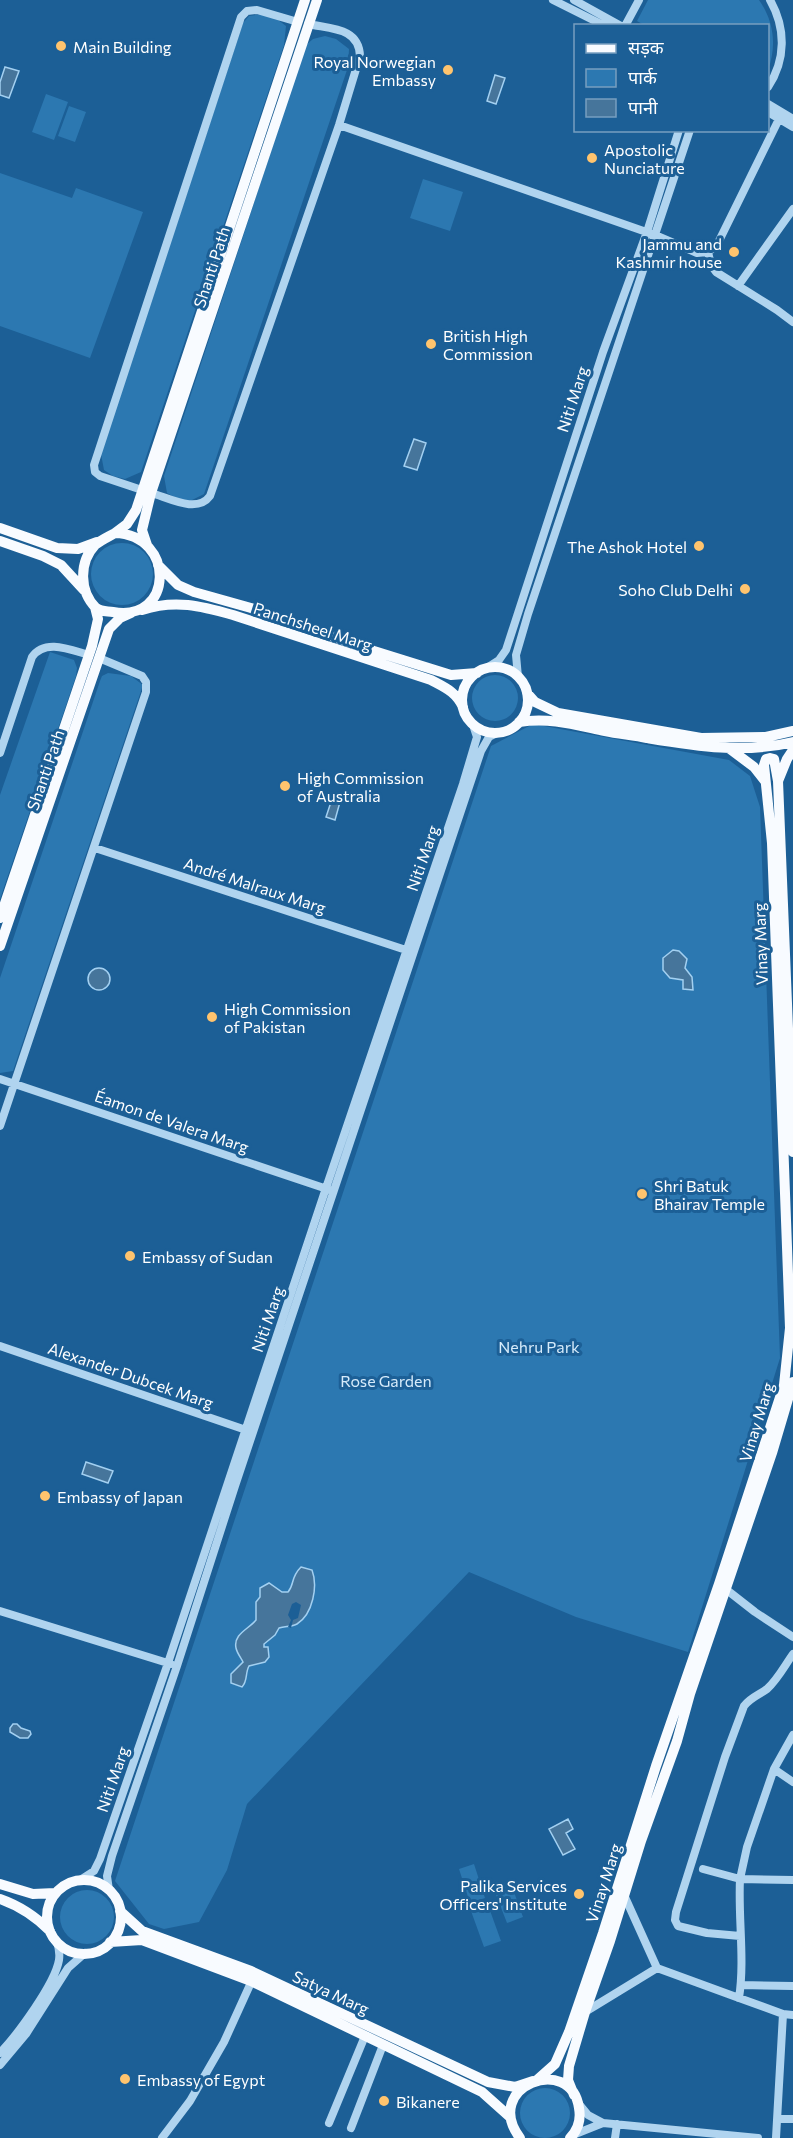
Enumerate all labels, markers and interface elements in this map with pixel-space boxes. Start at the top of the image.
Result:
legend [574,24,769,132]
text: सड़क [628,36,665,58]
place label: Main Building [73,37,172,56]
marker: Main Building [54,39,68,53]
place label: Royal Norwegian Embassy [314,52,436,89]
marker: Royal Norwegian Embassy [441,63,455,77]
text: पार्क [628,66,658,88]
text: पानी [628,96,658,118]
place label: Apostolic Nunciature [604,140,685,177]
marker: Apostolic Nunciature [585,151,599,165]
street label: Shanti Path [189,224,233,310]
place label: Jammu and Kashmir house [616,234,722,271]
marker: Jammu and Kashmir house [727,245,741,259]
place label: British High Commission [443,326,533,363]
marker: British High Commission [424,337,438,351]
street label: Niti Marg [552,363,592,435]
place label: The Ashok Hotel [567,537,687,556]
marker: The Ashok Hotel [692,539,706,553]
place label: Soho Club Delhi [618,580,733,599]
marker: Soho Club Delhi [738,582,752,596]
street label: Panchsheel Marg [251,598,375,654]
street label: Shanti Path [22,727,68,813]
place label: High Commission of Australia [297,768,424,805]
marker: High Commission of Australia [278,779,292,793]
street label: Niti Marg [402,822,442,893]
street label: André Malraux Marg [182,853,329,917]
street label: Vinay Marg [749,902,771,986]
place label: High Commission of Pakistan [224,999,351,1036]
marker: High Commission of Pakistan [205,1010,219,1024]
street label: Éamon de Valera Marg [92,1086,252,1156]
place label: Shri Batuk Bhairav Temple [654,1176,765,1213]
marker: Shri Batuk Bhairav Temple [635,1187,649,1201]
place label: Embassy of Sudan [142,1247,273,1266]
marker: Embassy of Sudan [123,1249,137,1263]
street label: Niti Marg [247,1283,287,1354]
park label: Nehru Park [498,1337,580,1356]
street label: Alexander Dubcek Marg [46,1338,216,1412]
park label: Rose Garden [340,1371,432,1390]
street label: Vinay Marg [735,1380,777,1464]
place label: Embassy of Japan [57,1487,183,1506]
marker: Embassy of Japan [38,1489,52,1503]
street label: Niti Marg [92,1743,132,1814]
street label: Vinay Marg [581,1841,625,1925]
place label: Palika Services Officers' Institute [440,1876,567,1913]
marker: Palika Services Officers' Institute [572,1887,586,1901]
street label: Satya Marg [290,1966,373,2018]
place label: Embassy of Egypt [137,2070,266,2089]
marker: Embassy of Egypt [118,2072,132,2086]
place label: Bikanere [396,2092,460,2111]
marker: Bikanere [377,2094,391,2108]

